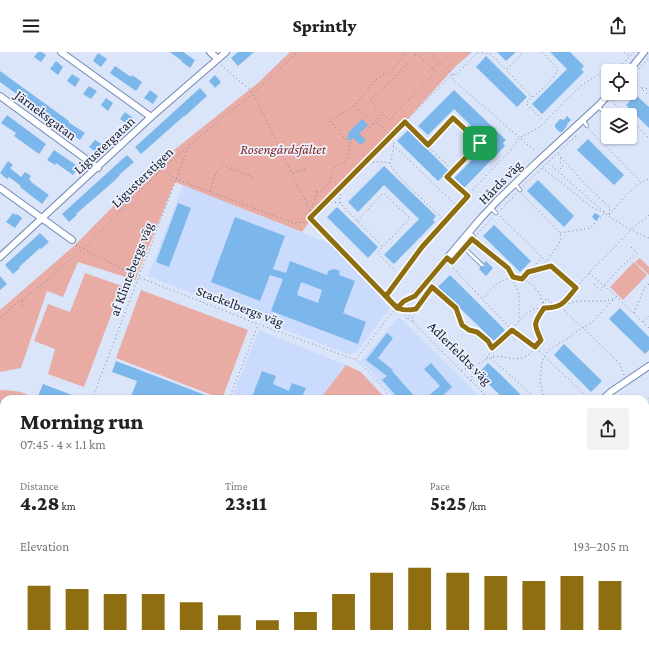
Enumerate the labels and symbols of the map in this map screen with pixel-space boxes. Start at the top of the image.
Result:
street label: Järneksgatan [10,85,80,144]
street label: Ligustergatan [70,112,138,177]
pin [463,126,497,160]
park label: Rosengårdsfältet [240,141,327,157]
street label: Ligusterstigen [108,143,177,211]
street label: Hårds väg [475,157,525,207]
street label: af Klintebergs väg [106,220,156,318]
street label: Stackelbergs väg [194,282,286,330]
street label: Adlerfeldts väg [425,318,495,388]

